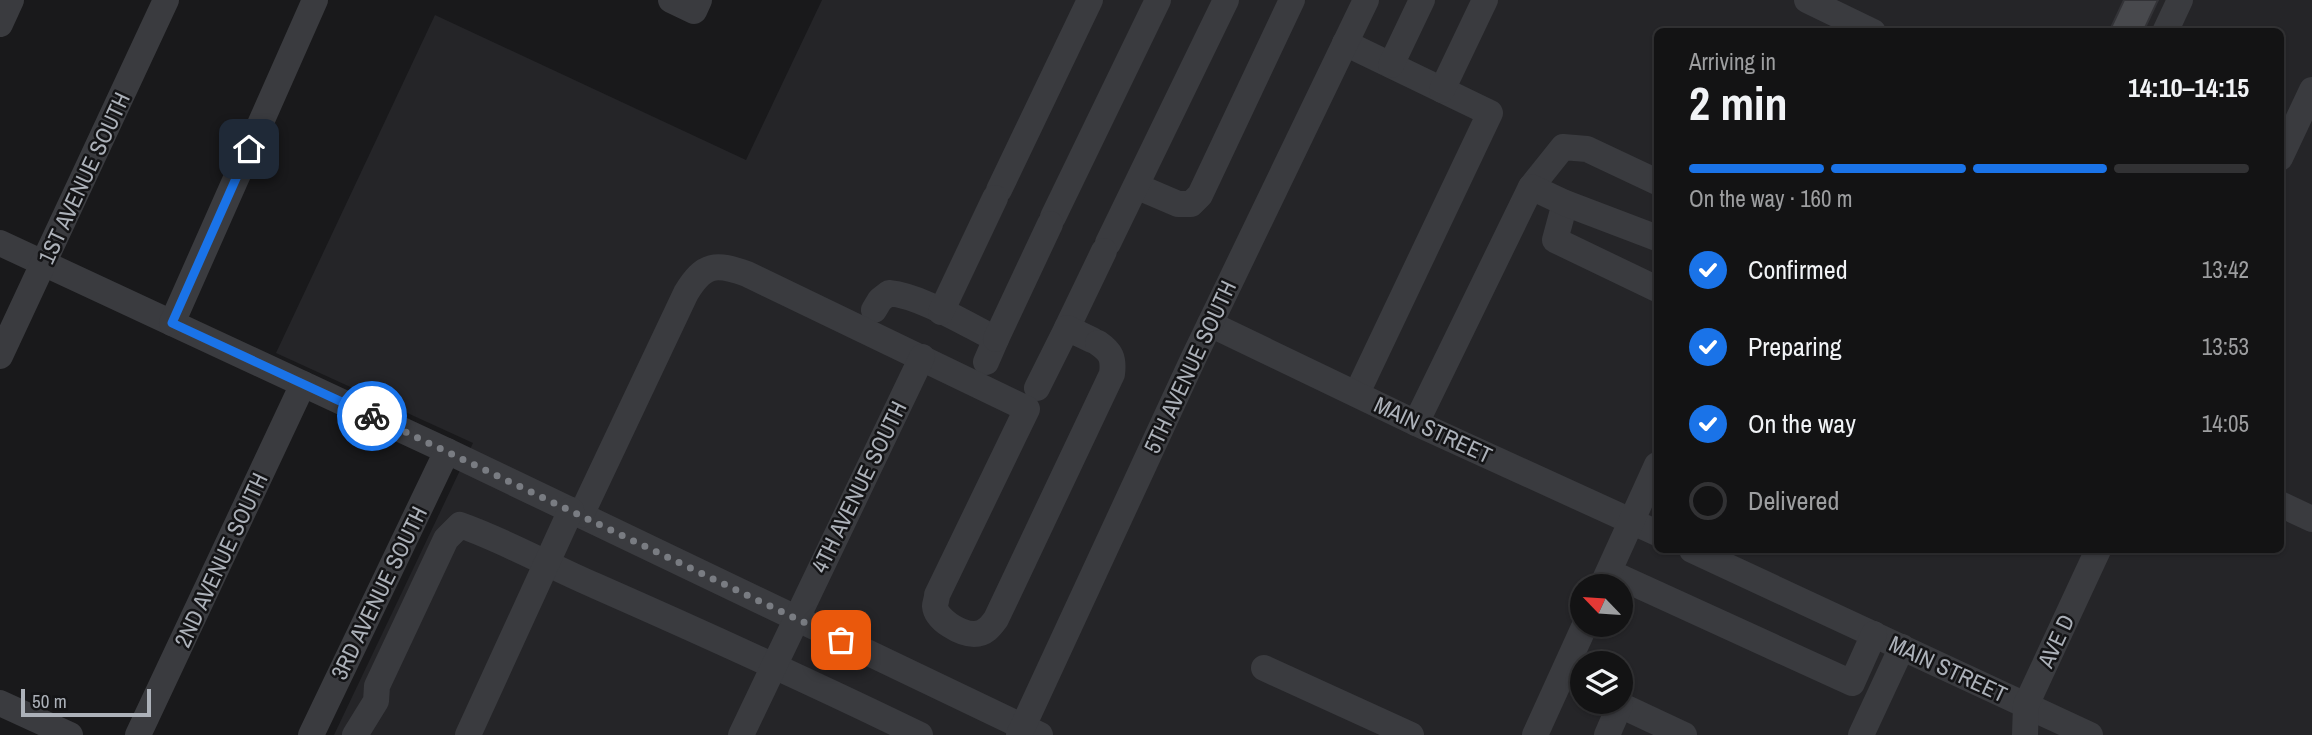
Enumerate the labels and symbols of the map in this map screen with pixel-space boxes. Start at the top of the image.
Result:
street label: 1ST AVENUE SOUTH [30,87,137,269]
pin [219,119,279,179]
street label: 5TH AVENUE SOUTH [1136,275,1243,458]
courier [337,381,407,451]
street label: MAIN STREET [1369,389,1498,471]
street label: 4TH AVENUE SOUTH [804,396,914,578]
street label: 2ND AVENUE SOUTH [166,467,275,652]
street label: 3RD AVENUE SOUTH [323,501,434,685]
north arrow [1570,574,1633,637]
street label: AVE D [2029,609,2081,673]
pin [811,610,871,670]
street label: MAIN STREET [1884,628,2013,710]
scale bar [21,686,150,718]

